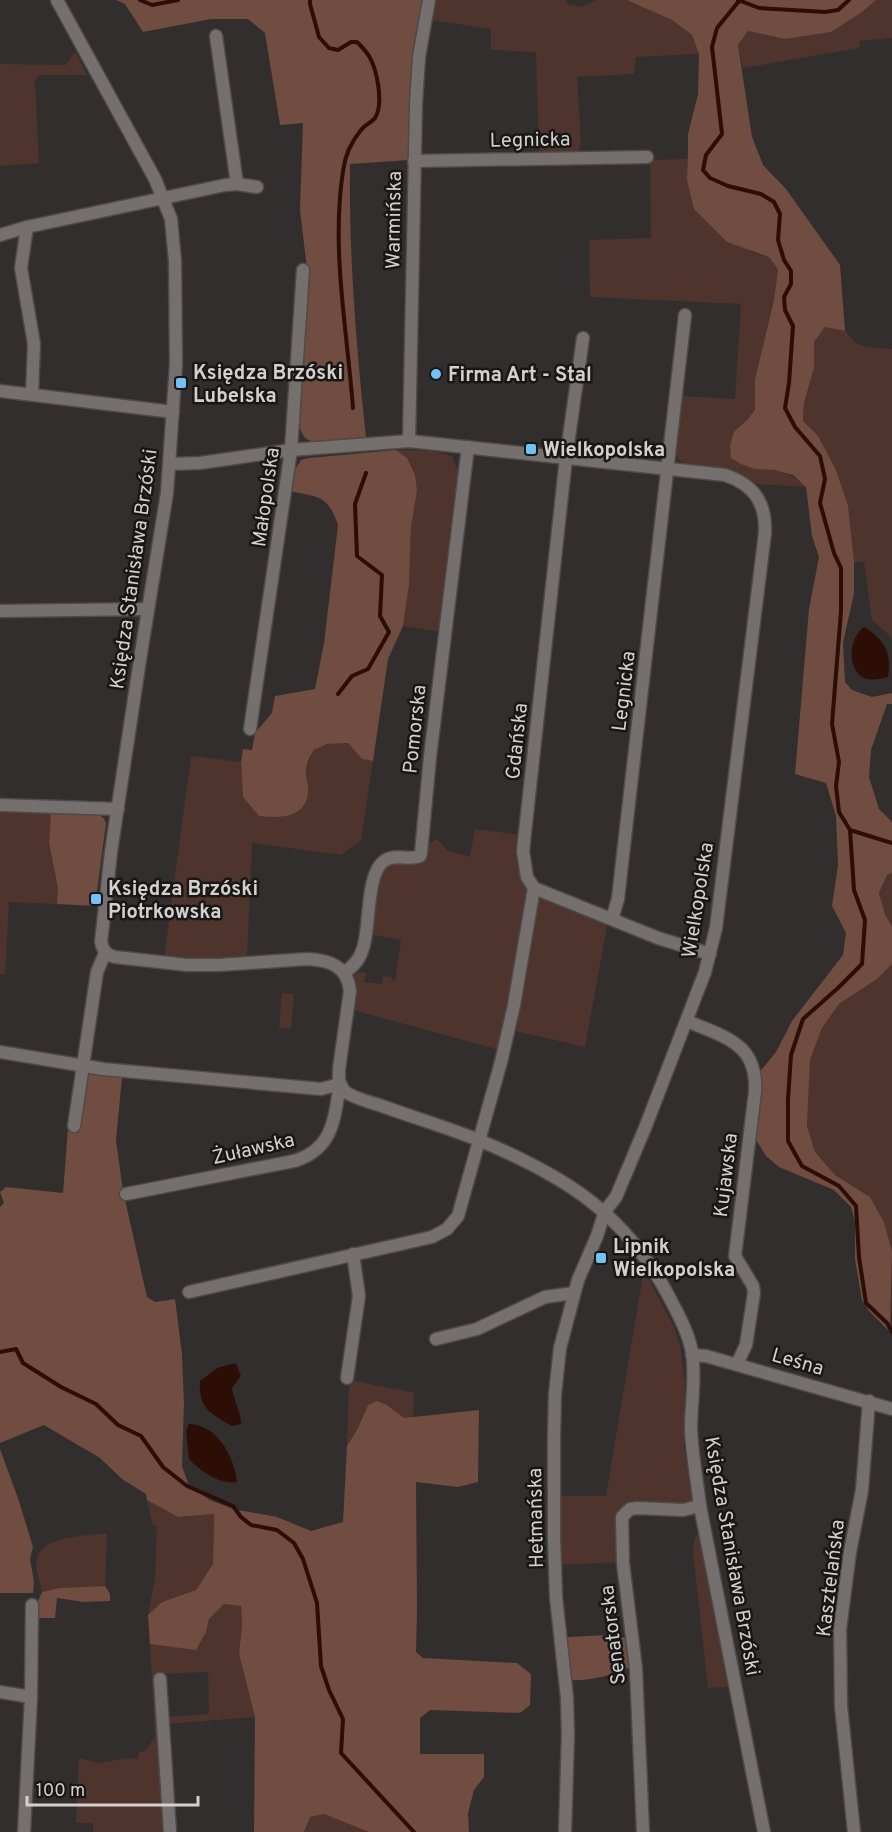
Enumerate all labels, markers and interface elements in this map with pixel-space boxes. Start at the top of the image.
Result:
street label: Legnicka [489,127,571,155]
street label: Warmińska [381,171,409,269]
place label: Księdza Brzóski Lubelska [193,361,343,410]
place label: Firma Art - Stal [448,363,592,389]
marker: Firma Art - Stal [429,367,443,381]
marker: Księdza Brzóski Lubelska [174,376,188,390]
place label: Wielkopolska [543,438,665,464]
marker: Wielkopolska [524,442,538,456]
street label: Małopolska [247,446,287,549]
street label: Księdza Stanisława Brzóski [105,447,165,691]
street label: Legnicka [607,650,643,733]
street label: Pomorska [398,683,434,775]
street label: Gdańska [501,702,535,781]
street label: Wielkopolska [677,840,721,960]
place label: Księdza Brzóski Piotrkowska [108,877,258,926]
marker: Księdza Brzóski Piotrkowska [89,892,103,906]
street label: Żuławska [209,1127,297,1172]
street label: Kujawska [709,1132,745,1219]
place label: Lipnik Wielkopolska [613,1235,735,1284]
marker: Lipnik Wielkopolska [594,1251,608,1265]
street label: Leśna [768,1343,827,1383]
street label: Księdza Stanisława Brzóski [697,1435,765,1678]
street label: Hetmańska [523,1468,551,1568]
street label: Kasztelańska [812,1518,852,1638]
street label: Senatorska [595,1583,633,1686]
scale bar [27,1769,198,1807]
text: 100 m [36,1780,85,1803]

